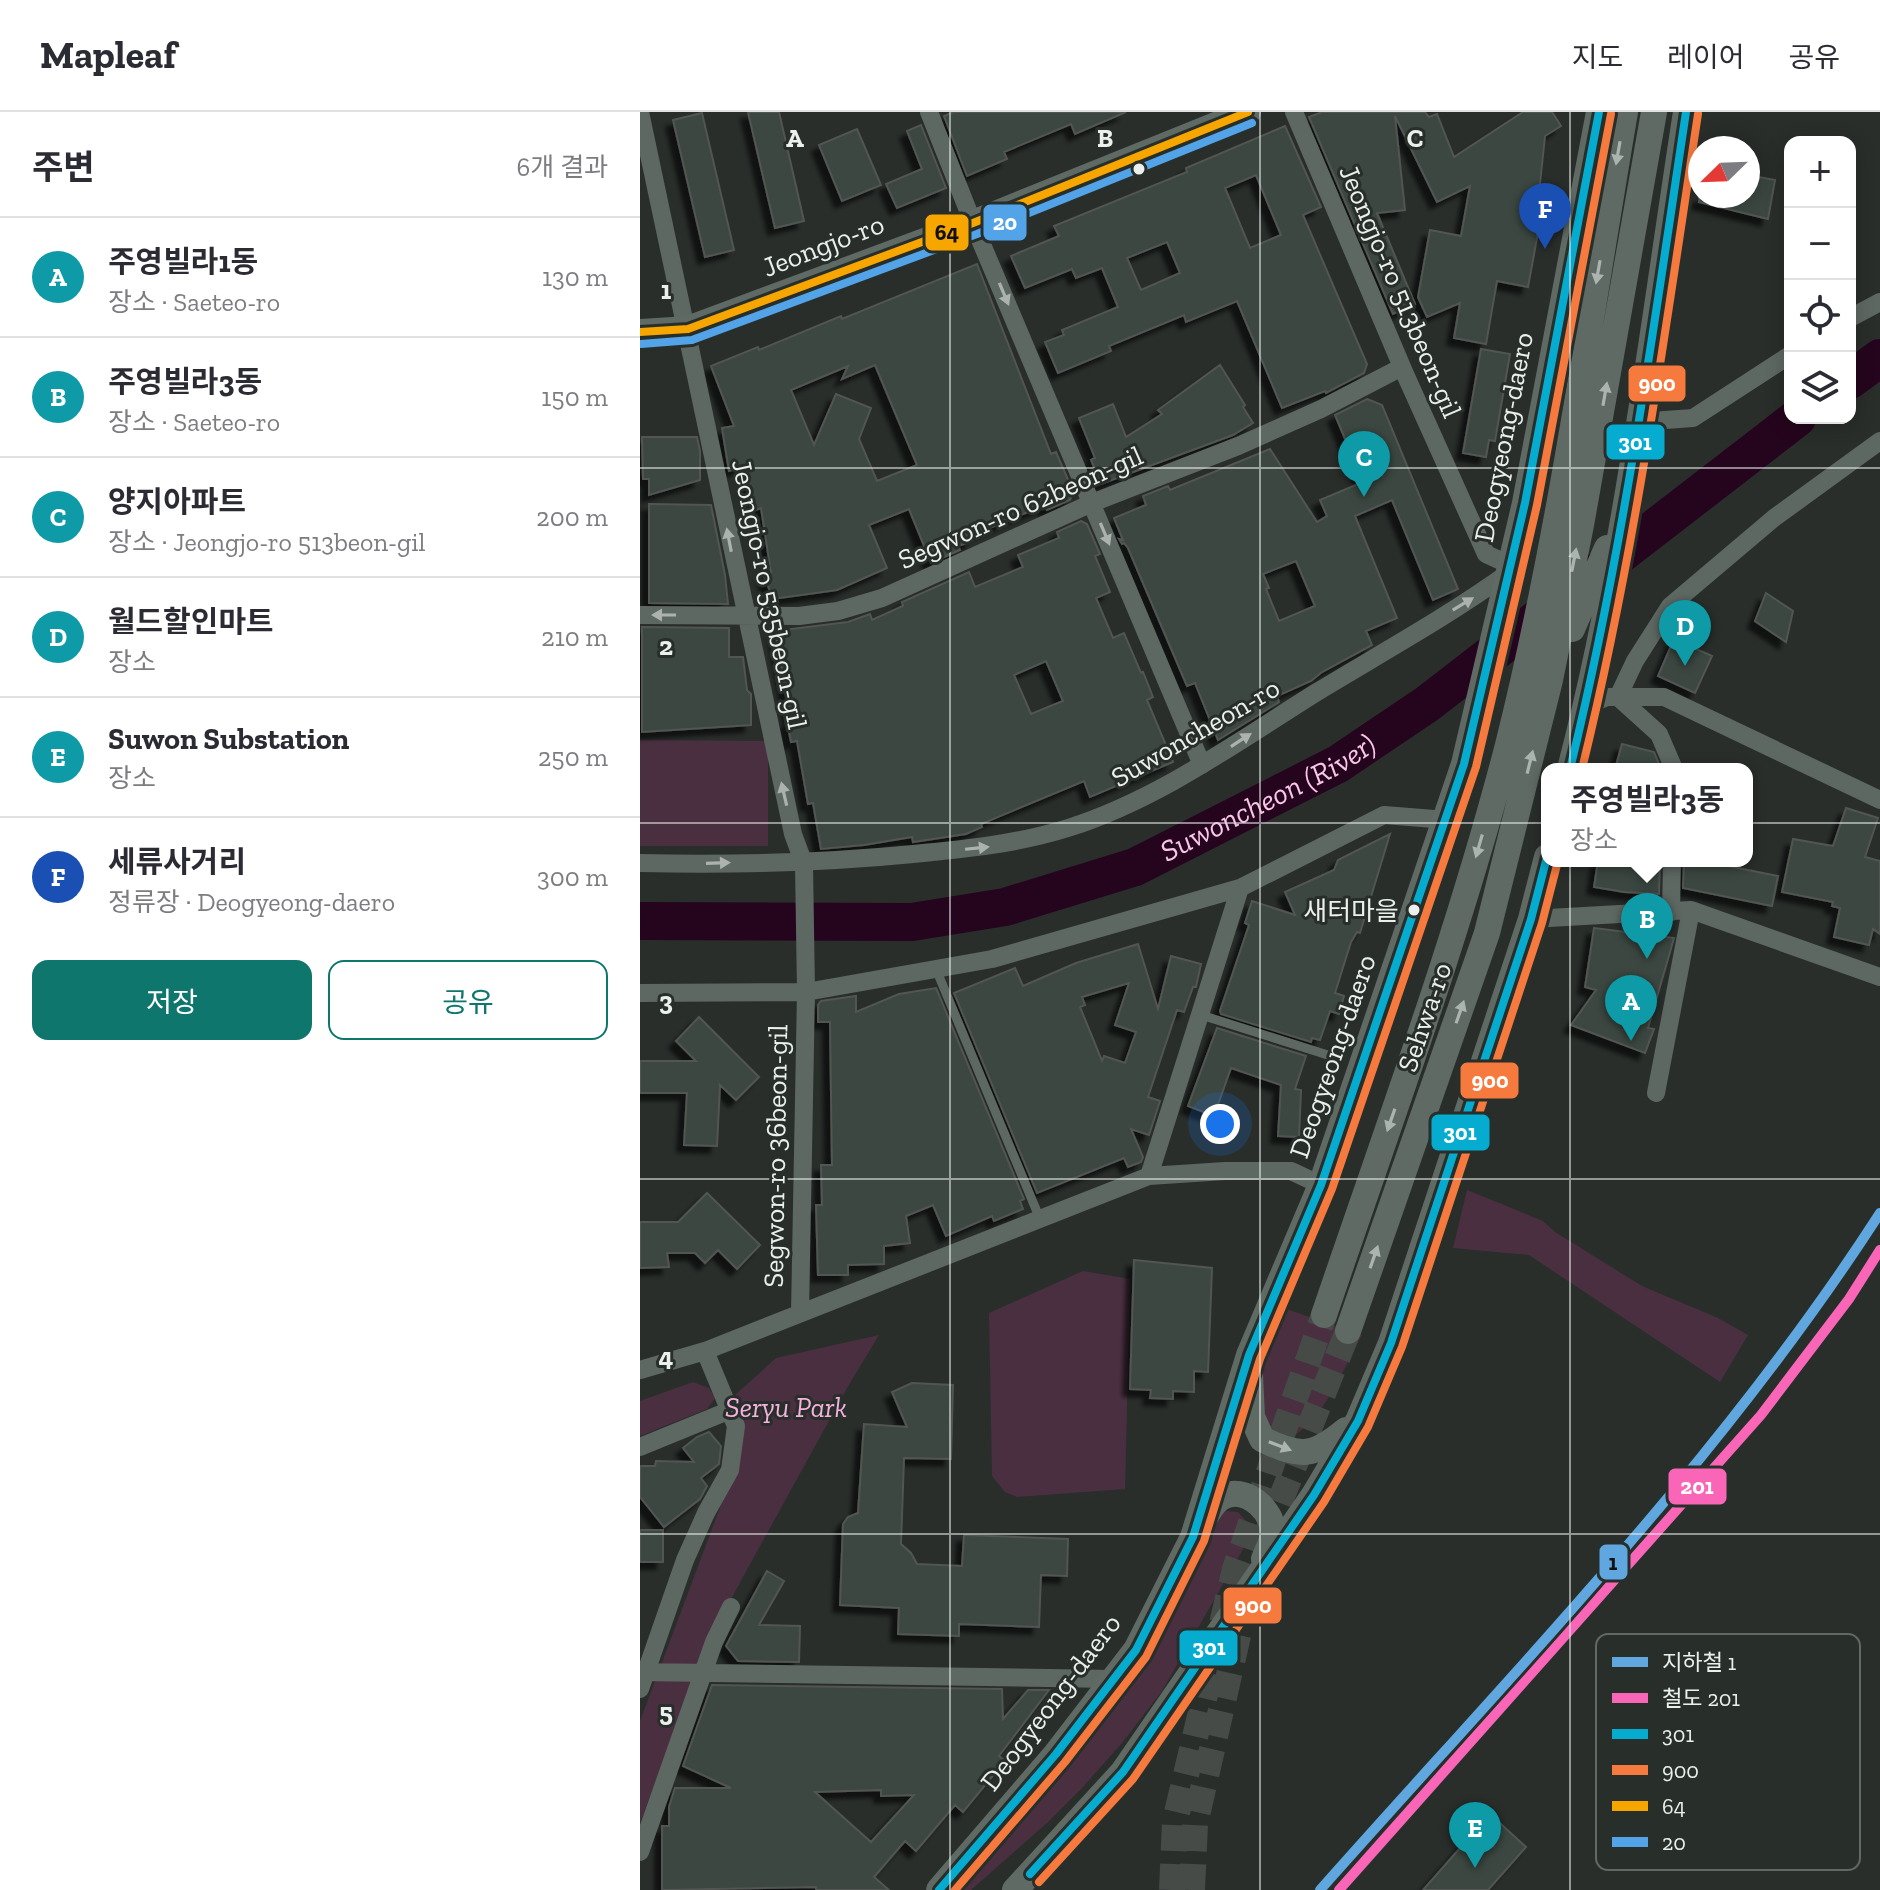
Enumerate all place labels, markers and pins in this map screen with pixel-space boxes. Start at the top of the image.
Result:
unlabelled marker [1131,161,1147,177]
pin: F [1519,183,1571,249]
pin: C [1338,431,1390,497]
pin: D [1659,600,1711,666]
pin: B [1621,893,1673,959]
place label: 새터마을 [1303,895,1399,927]
marker: 새터마을 [1406,902,1422,918]
pin: A [1605,975,1657,1041]
pin: E [1449,1802,1501,1868]

